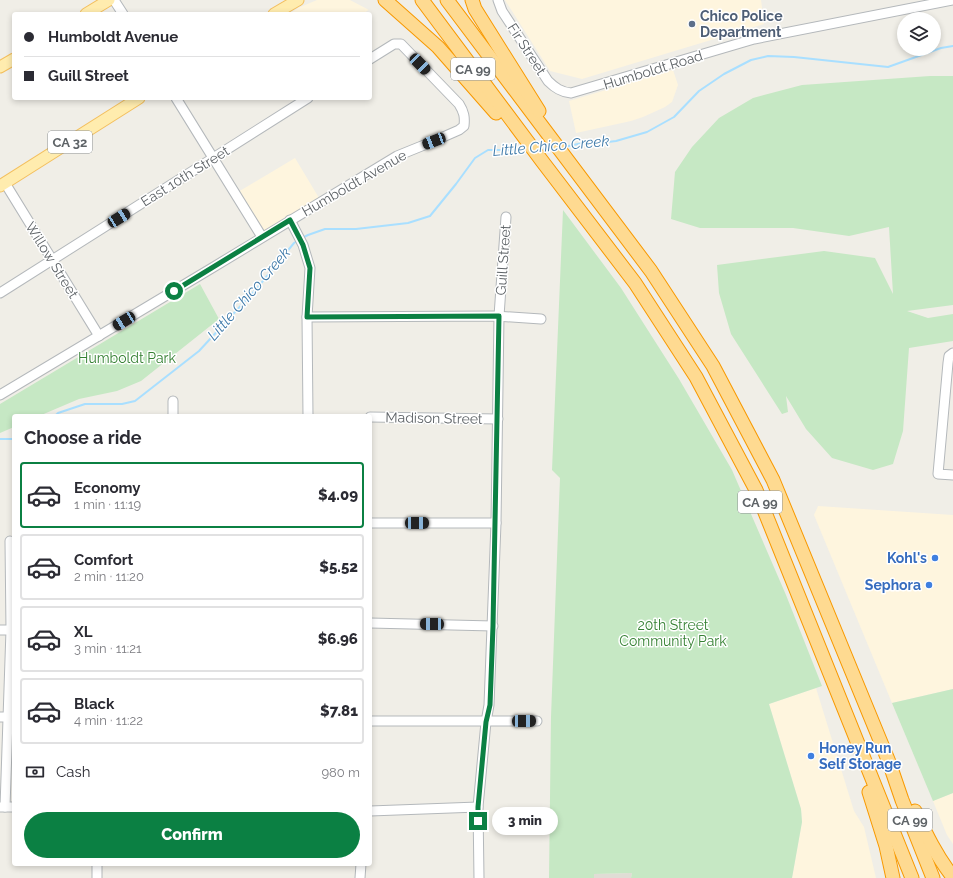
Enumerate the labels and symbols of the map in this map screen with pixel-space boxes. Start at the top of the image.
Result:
place label: Chico Police Department [700,8,783,40]
marker: Chico Police Department [687,19,697,29]
street label: Fir Street [504,20,550,78]
street label: Humboldt Road [601,47,705,93]
car [407,51,433,77]
road number: CA 99 [451,58,495,80]
road number: CA 32 [48,131,92,153]
car [421,131,447,151]
water label: Little Chico Creek [492,132,610,160]
street label: East 10th Street [138,142,232,210]
street label: Humboldt Avenue [299,147,409,219]
car [106,207,132,229]
street label: Willow Street [22,219,82,301]
street label: Guill Street [493,224,513,296]
water label: Little Chico Creek [204,244,294,344]
route start [165,282,183,300]
car [111,310,137,332]
park label: Humboldt Park [78,350,177,366]
street label: Madison Street [385,409,483,427]
road number: CA 99 [738,491,782,513]
car [405,517,429,529]
place label: Kohl's [887,550,927,566]
marker: Kohl's [930,553,940,563]
place label: Sephora [865,577,921,593]
marker: Sephora [924,580,934,590]
park label: 20th Street Community Park [619,617,727,649]
car [420,618,444,630]
car [512,715,536,727]
place label: Honey Run Self Storage [819,740,902,772]
marker: Honey Run Self Storage [806,751,816,761]
callout: 3 min [492,807,558,835]
road number: CA 99 [888,809,932,831]
route end [469,812,487,830]

